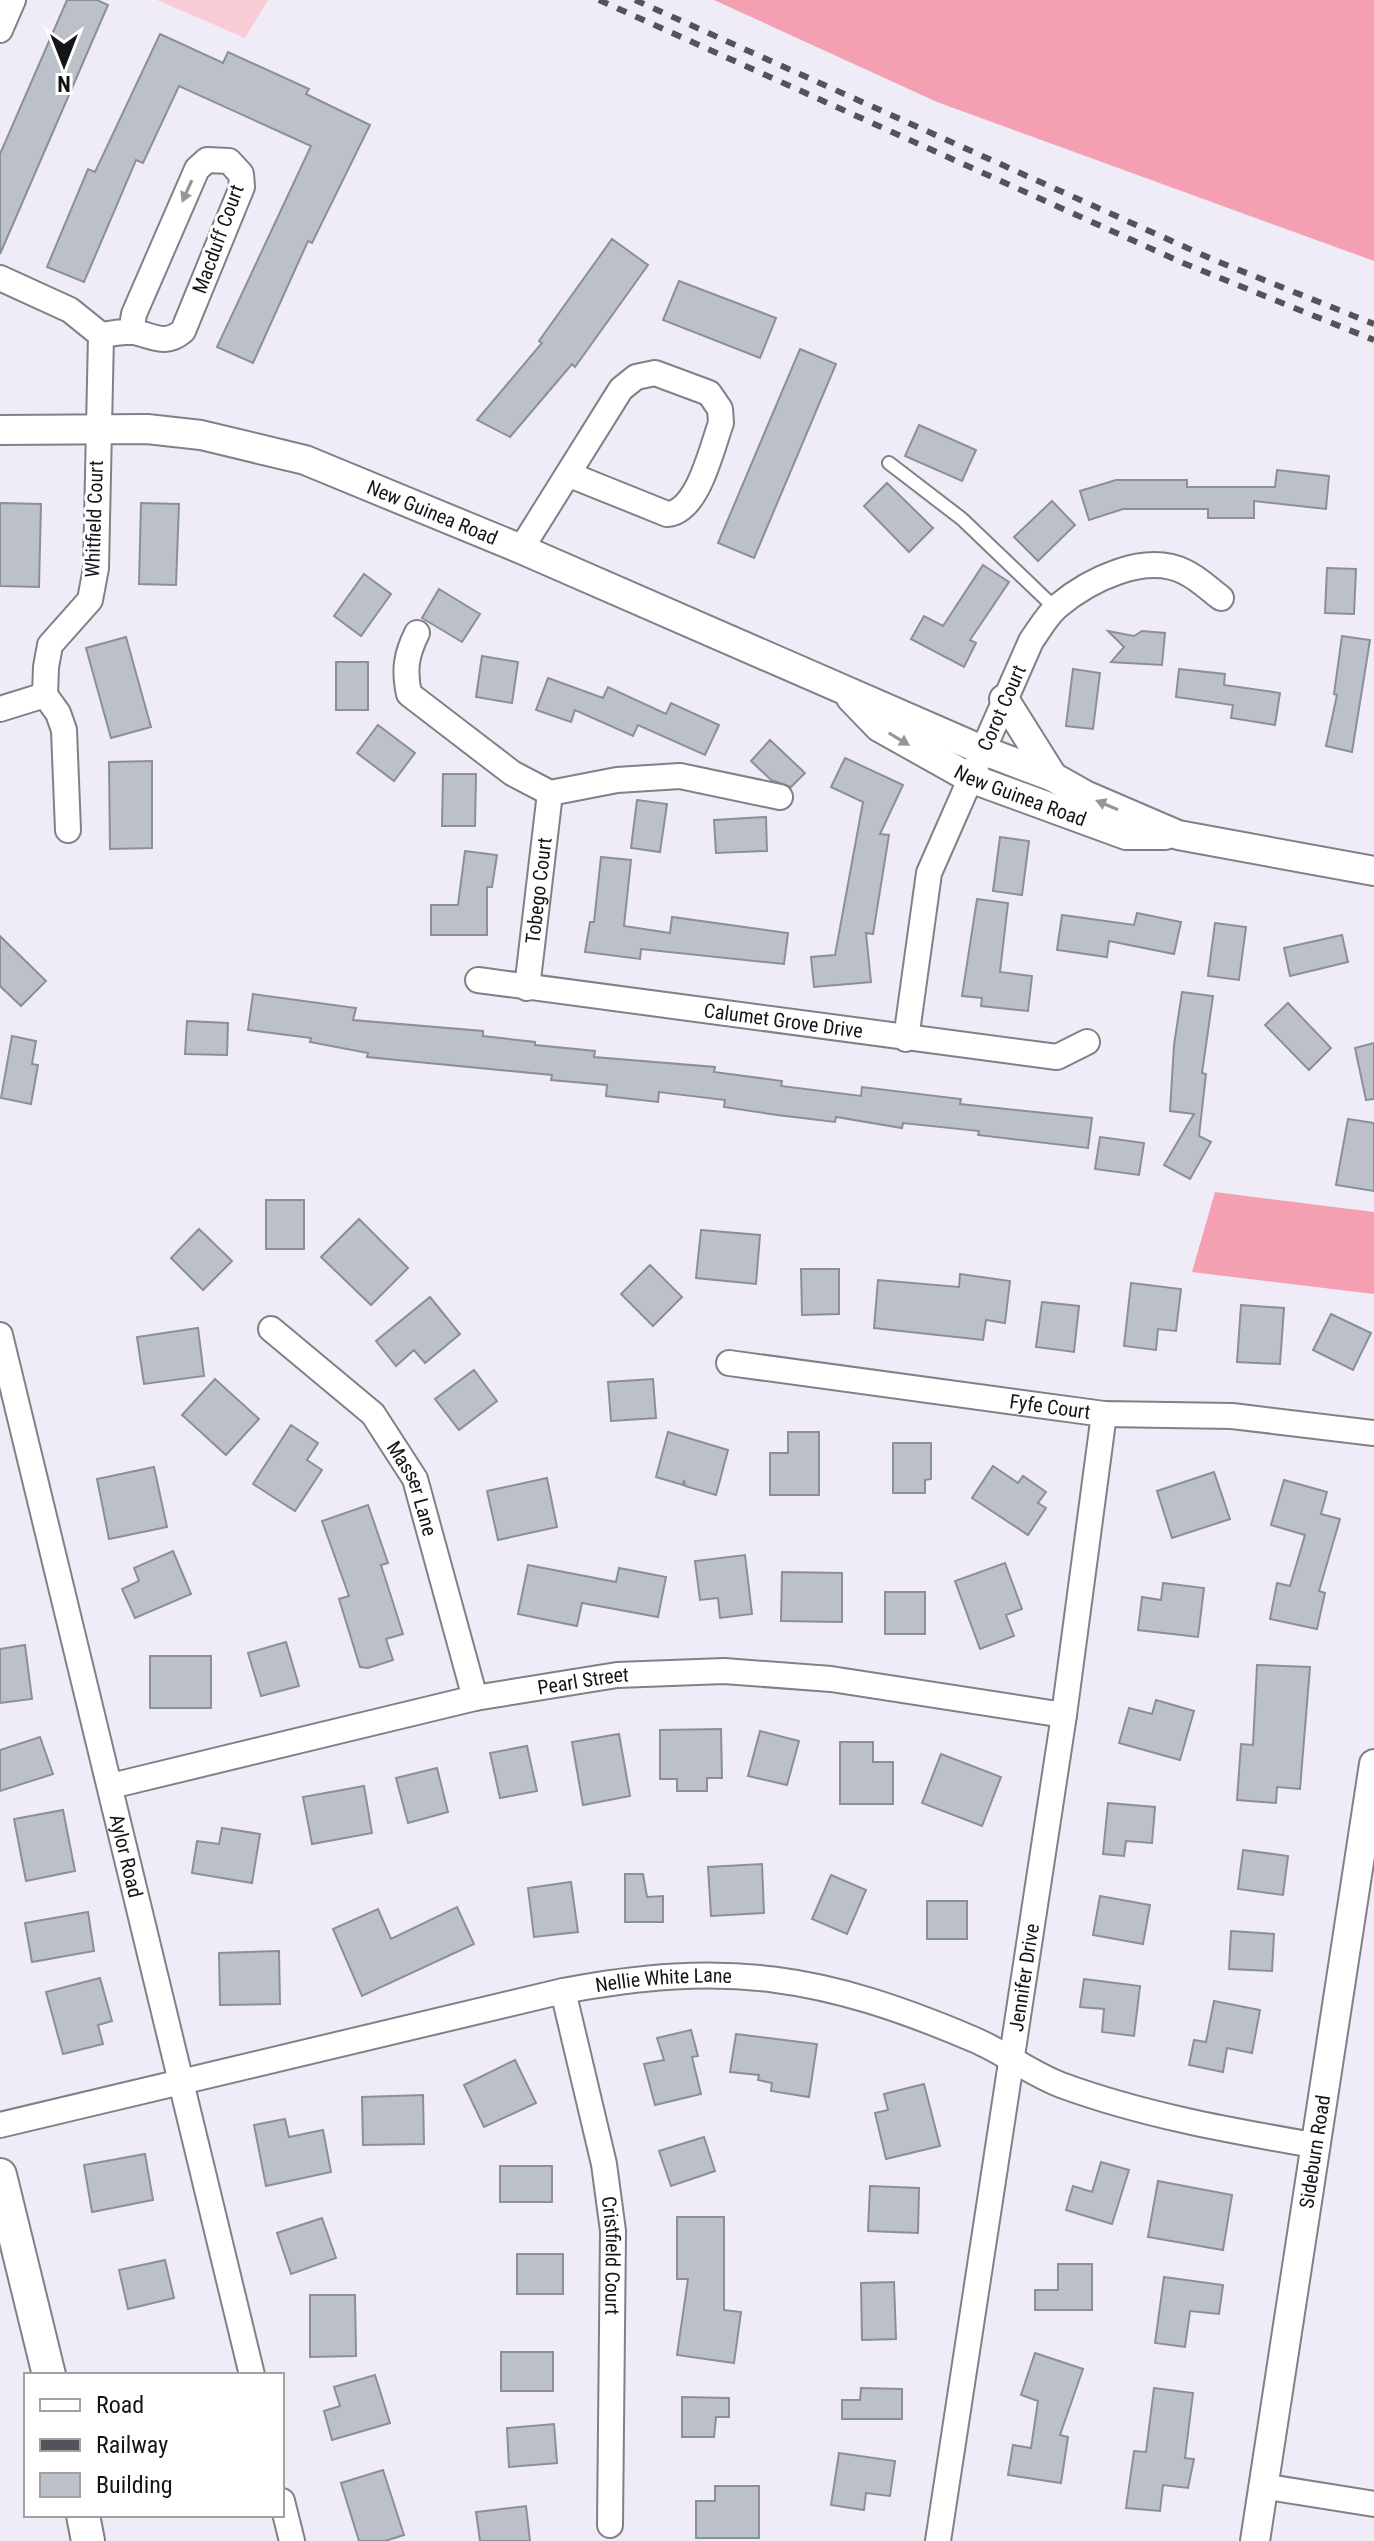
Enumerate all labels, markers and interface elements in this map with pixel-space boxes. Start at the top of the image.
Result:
north arrow [24,24,104,104]
text: N [57,71,71,96]
one-way arrow [181,180,194,203]
street label: Macduff Court [187,181,249,297]
street label: Whitfield Court [80,460,108,578]
street label: New Guinea Road [364,475,501,550]
street label: Corot Court [972,661,1031,755]
one-way arrow [888,732,910,746]
street label: New Guinea Road [950,760,1089,831]
one-way arrow [1095,798,1118,811]
street label: Tobego Court [520,836,557,945]
street label: Calumet Grove Drive [702,998,864,1043]
street label: Fyfe Court [1008,1389,1092,1424]
street label: Masser Lane [382,1437,442,1539]
street label: Pearl Street [536,1663,629,1700]
street label: Aylor Road [105,1812,148,1900]
street label: Jennifer Drive [1004,1922,1044,2033]
street label: Nellie White Lane [594,1963,732,1997]
street label: Sideburn Road [1294,2093,1335,2210]
street label: Cristfield Court [596,2195,625,2315]
legend [24,2373,284,2517]
text: Road [96,2391,144,2419]
text: Railway [96,2431,168,2459]
text: Building [96,2471,173,2499]

